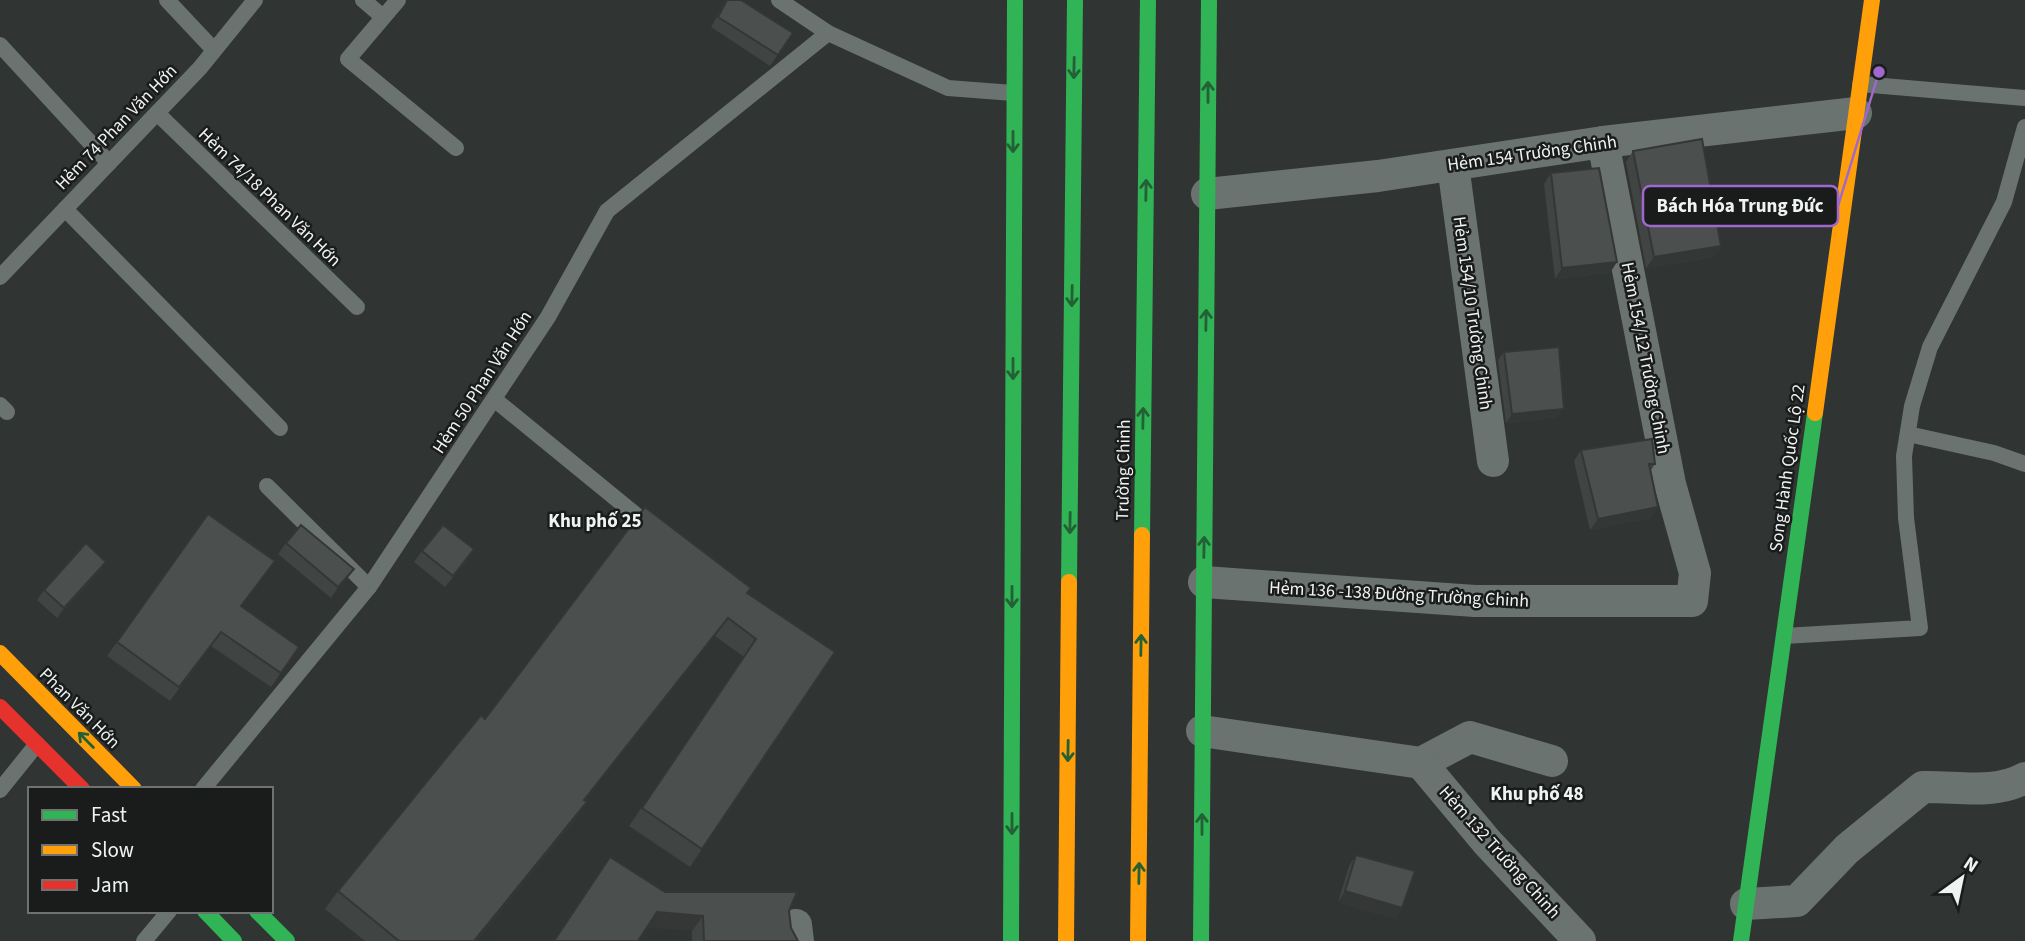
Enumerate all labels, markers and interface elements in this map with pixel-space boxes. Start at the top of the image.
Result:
one-way arrow [1067,56,1081,79]
street label: Hẻm 74 Phan Văn Hớn [50,59,183,196]
one-way arrow [1201,81,1215,104]
street label: Hẻm 74/18 Phan Văn Hớn [193,122,347,272]
street label: Hẻm 154 Trường Chinh [1446,129,1618,178]
one-way arrow [1006,130,1020,153]
one-way arrow [1139,179,1152,202]
callout: Bách Hóa Trung Đức [1643,186,1838,226]
text: Bách Hóa Trung Đức [1656,193,1824,220]
street label: Hẻm 154/10 Trường Chinh [1447,215,1498,411]
street label: Hẻm 154/12 Trường Chinh [1615,260,1676,456]
one-way arrow [1065,284,1079,307]
street label: Hẻm 50 Phan Văn Hớn [427,306,538,459]
one-way arrow [1199,309,1213,332]
one-way arrow [1006,357,1020,380]
street label: Song Hành Quốc Lộ 22 [1763,383,1812,554]
one-way arrow [1136,407,1150,430]
street label: Trường Chinh [1110,419,1137,521]
district label: Khu phố 25 [548,508,642,535]
one-way arrow [1063,511,1077,534]
one-way arrow [1197,536,1211,559]
street label: Hẻm 136 -138 Đường Trường Chinh [1268,575,1530,614]
one-way arrow [1005,585,1019,608]
one-way arrow [1134,634,1148,657]
street label: Phan Văn Hớn [34,662,126,754]
one-way arrow [77,732,94,749]
one-way arrow [1061,739,1075,762]
street label: Hẻm 132 Trường Chinh [1433,780,1566,924]
district label: Khu phố 48 [1490,781,1584,808]
legend [28,787,273,913]
text: Fast [91,800,127,830]
one-way arrow [1005,812,1019,835]
one-way arrow [1195,813,1208,836]
text: Slow [91,835,134,865]
north arrow [1927,843,1997,913]
text: N [1958,850,1983,880]
one-way arrow [1132,862,1145,885]
text: Jam [91,870,129,900]

